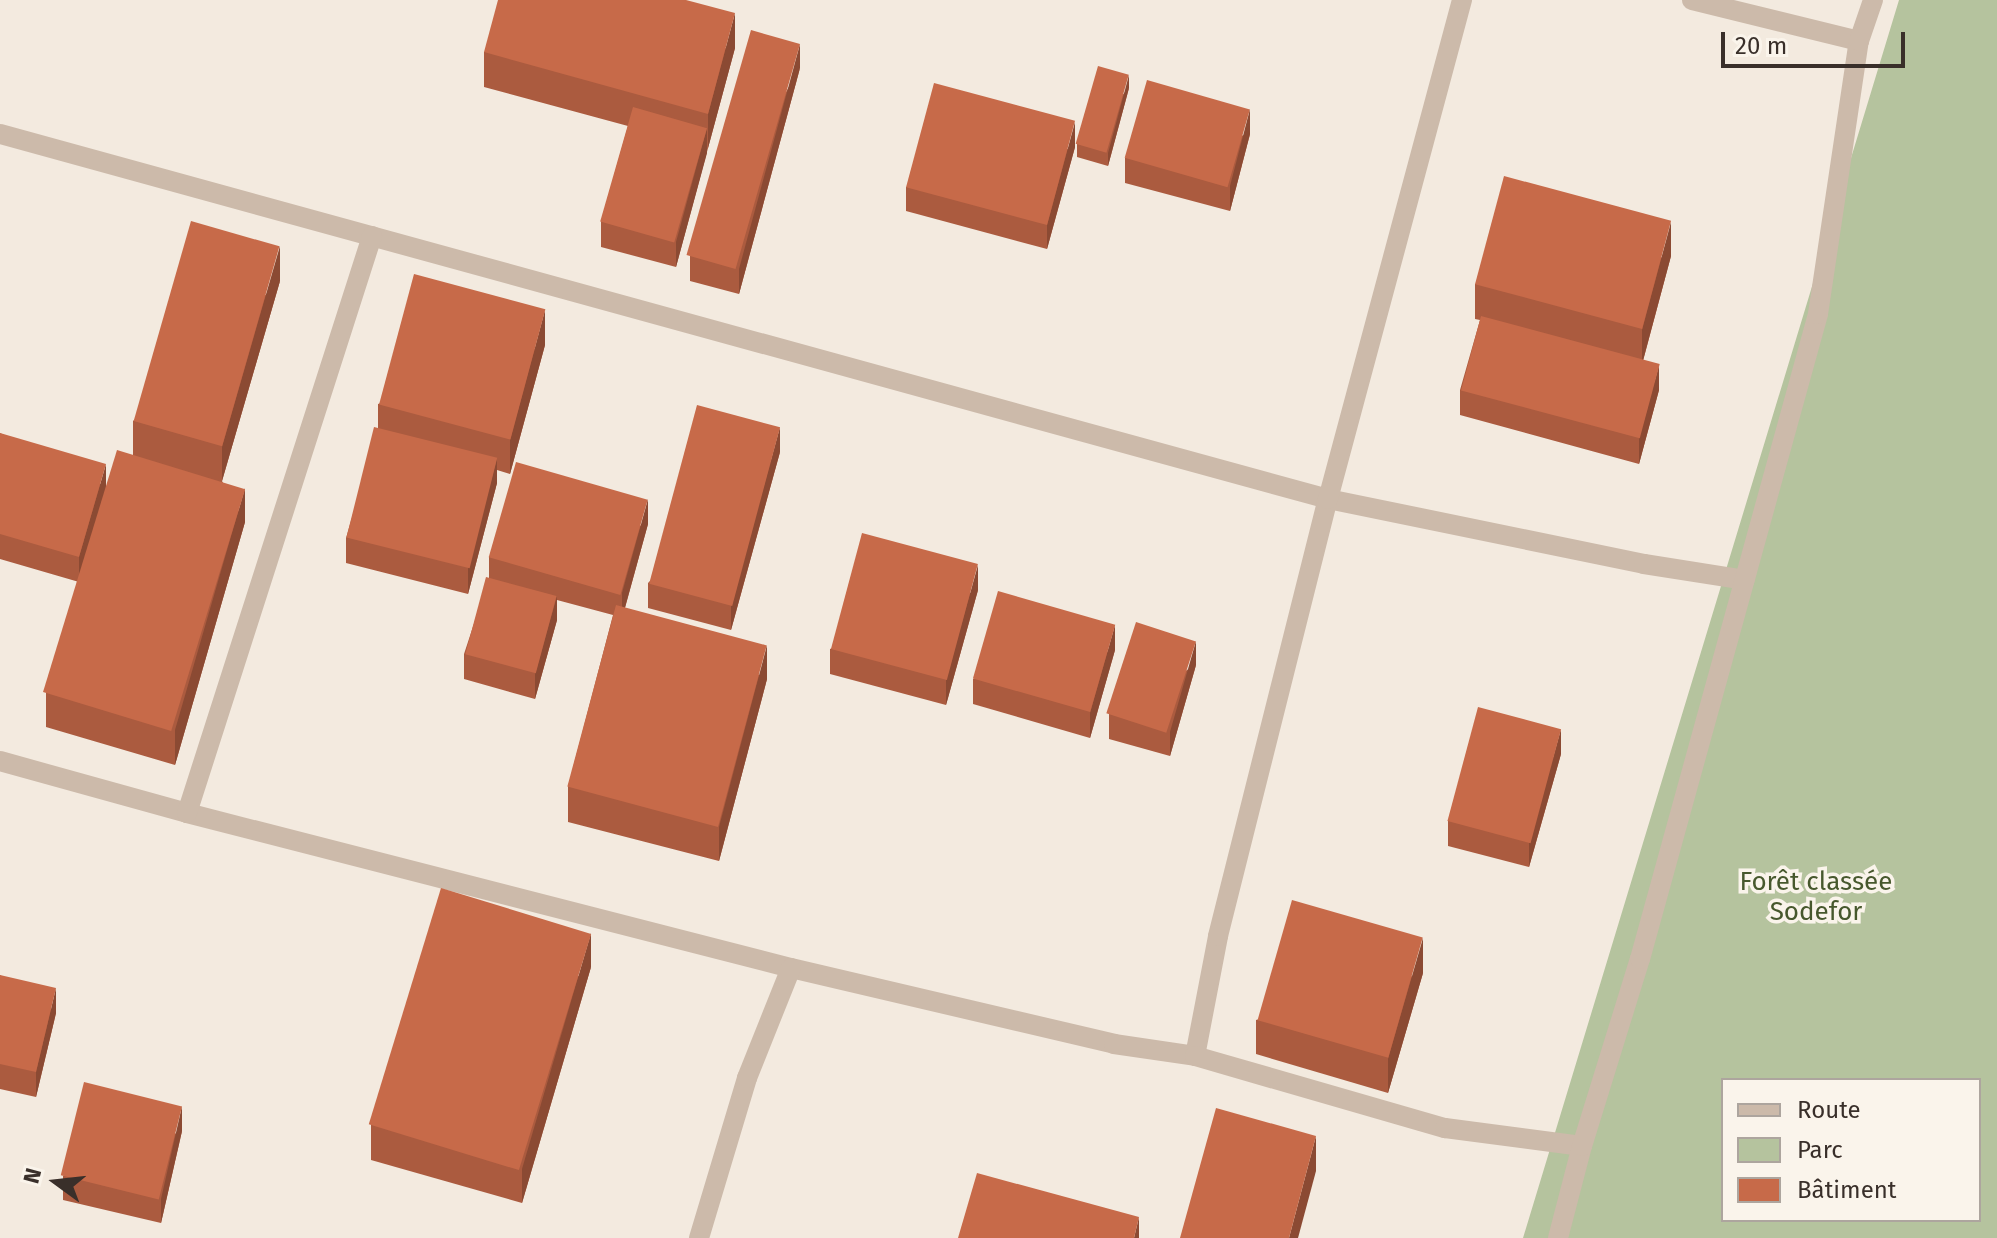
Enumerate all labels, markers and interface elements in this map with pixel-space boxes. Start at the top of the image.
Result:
scale bar [1725,16,1909,66]
text: 20 m [1735,32,1787,60]
park label: Forêt classée Sodefor [1740,866,1892,928]
legend [1721,1078,1981,1222]
text: Route [1797,1096,1861,1124]
text: Parc [1797,1136,1843,1164]
north arrow [16,1142,96,1222]
text: N [17,1165,47,1186]
text: Bâtiment [1797,1176,1896,1204]

